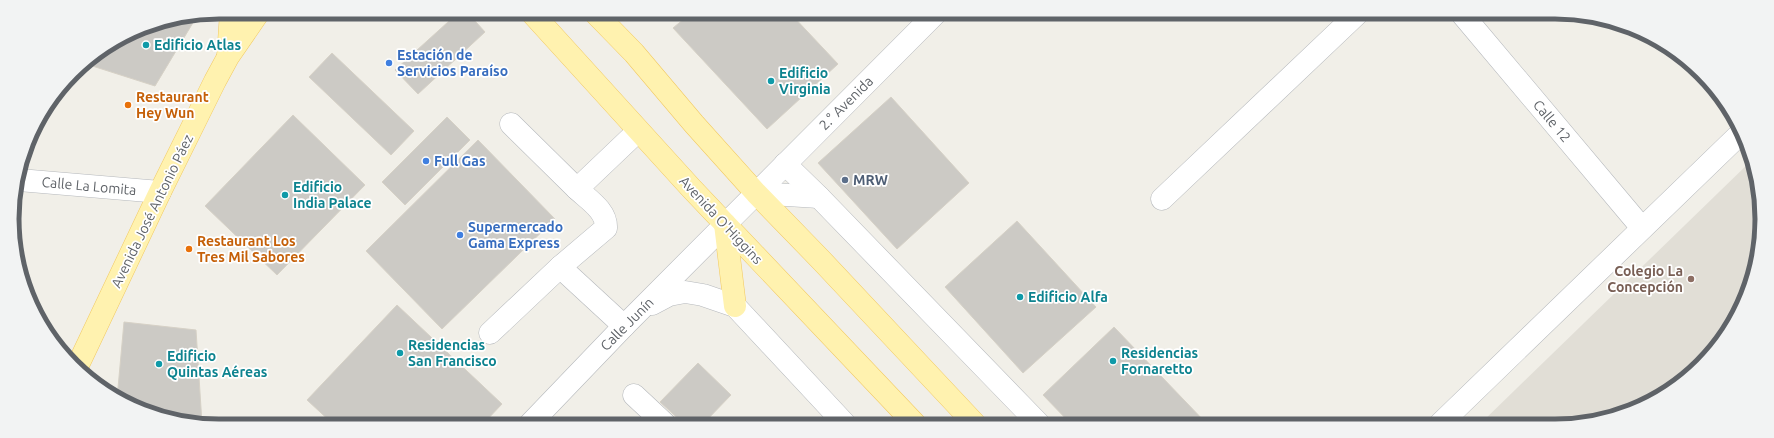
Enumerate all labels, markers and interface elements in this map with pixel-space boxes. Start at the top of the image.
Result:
place label: Edificio Atlas [154,37,241,53]
marker: Edificio Atlas [141,40,151,50]
place label: Estación de Servicios Paraíso [397,47,508,79]
marker: Estación de Servicios Paraíso [384,58,394,68]
place label: Edificio Virginia [779,65,831,97]
street label: 2.° Avenida [816,73,876,133]
marker: Edificio Virginia [766,76,776,86]
place label: Restaurant Hey Wun [136,89,209,121]
street label: Calle 12 [1530,97,1574,145]
marker: Restaurant Hey Wun [123,100,133,110]
street label: Avenida José Antonio Páez [108,132,196,290]
place label: Full Gas [434,153,486,169]
marker: Full Gas [421,156,431,166]
place label: MRW [853,172,888,188]
street label: Avenida O'Higgins [676,173,766,267]
street label: Calle La Lomita [41,174,137,198]
marker: MRW [840,175,850,185]
place label: Edificio India Palace [293,179,372,211]
marker: Edificio India Palace [280,190,290,200]
place label: Supermercado Gama Express [468,219,563,251]
marker: Supermercado Gama Express [455,230,465,240]
place label: Restaurant Los Tres Mil Sabores [197,233,305,265]
marker: Restaurant Los Tres Mil Sabores [184,244,194,254]
place label: Colegio La Concepción [1607,263,1683,295]
marker: Colegio La Concepción [1686,274,1696,284]
place label: Edificio Alfa [1028,289,1108,305]
marker: Edificio Alfa [1015,292,1025,302]
street label: Calle Junín [597,294,657,354]
place label: Residencias San Francisco [408,337,497,369]
place label: Residencias Fornaretto [1121,345,1198,377]
place label: Edificio Quintas Aéreas [167,348,268,380]
marker: Residencias San Francisco [395,348,405,358]
marker: Residencias Fornaretto [1108,356,1118,366]
marker: Edificio Quintas Aéreas [154,359,164,369]

